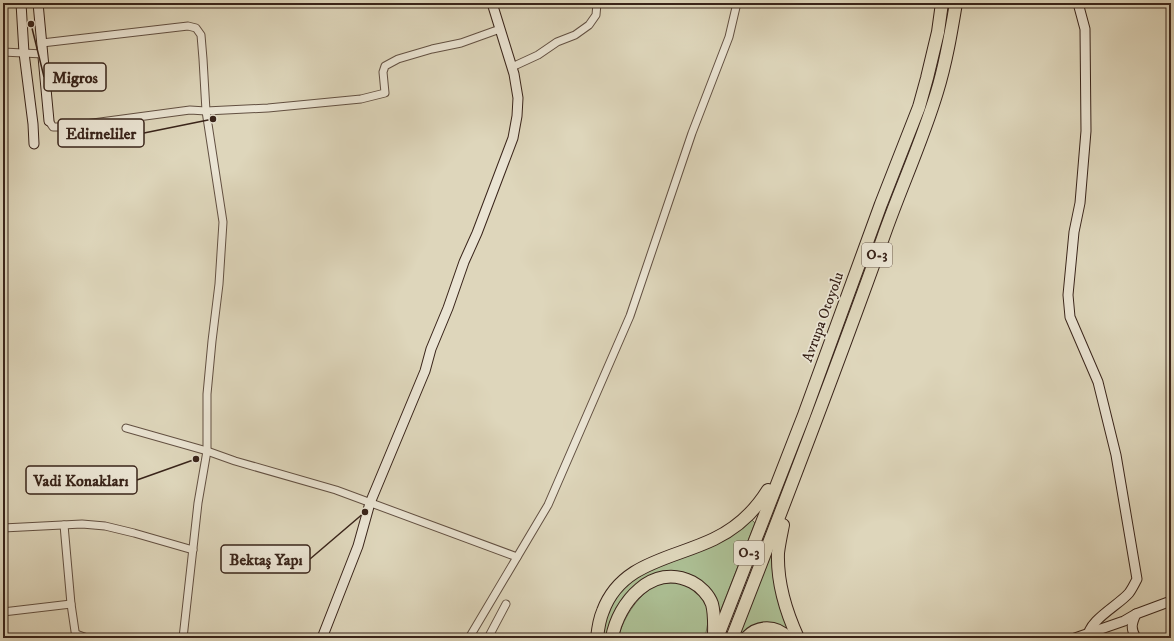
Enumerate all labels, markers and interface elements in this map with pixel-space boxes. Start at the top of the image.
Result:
callout: Migros [44,63,106,91]
text: Migros [52,68,98,88]
callout: Edirneliler [58,119,144,147]
text: Edirneliler [66,124,137,144]
road number: O-3 [862,243,892,267]
street label: Avrupa Otoyolu [798,269,848,365]
callout: Vadi Konakları [26,466,137,494]
text: Vadi Konakları [32,471,129,491]
road number: O-3 [734,541,764,565]
callout: Bektaş Yapı [221,545,310,573]
text: Bektaş Yapı [229,550,303,570]

